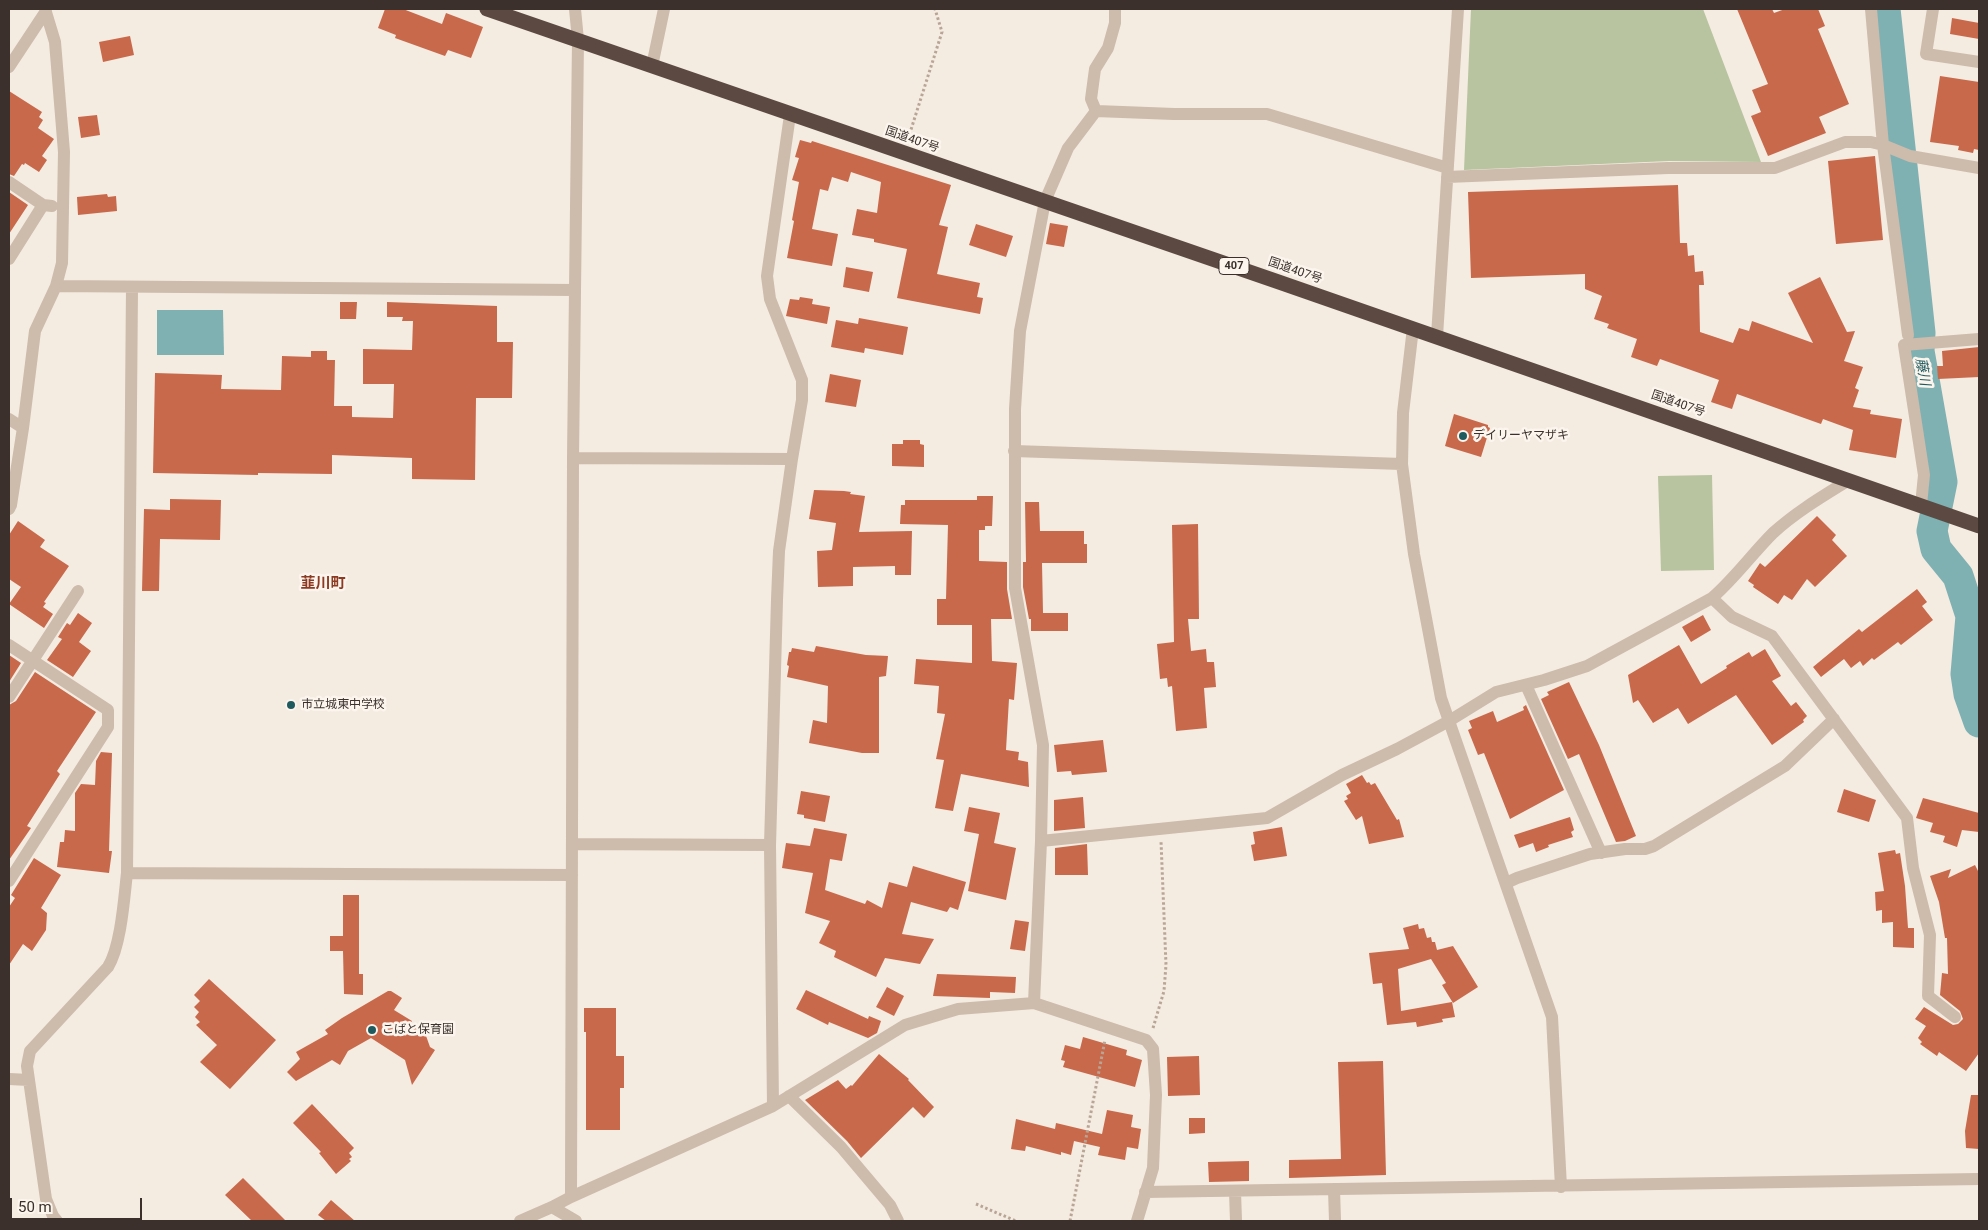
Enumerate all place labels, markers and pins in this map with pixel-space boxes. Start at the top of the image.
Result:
place label: デイリーヤマザキ [1473,429,1569,443]
marker: デイリーヤマザキ [1457,430,1469,442]
place label: 市立城東中学校 [301,698,385,712]
marker: 市立城東中学校 [285,699,297,711]
place label: こばと保育園 [382,1023,454,1037]
marker: こばと保育園 [366,1024,378,1036]

